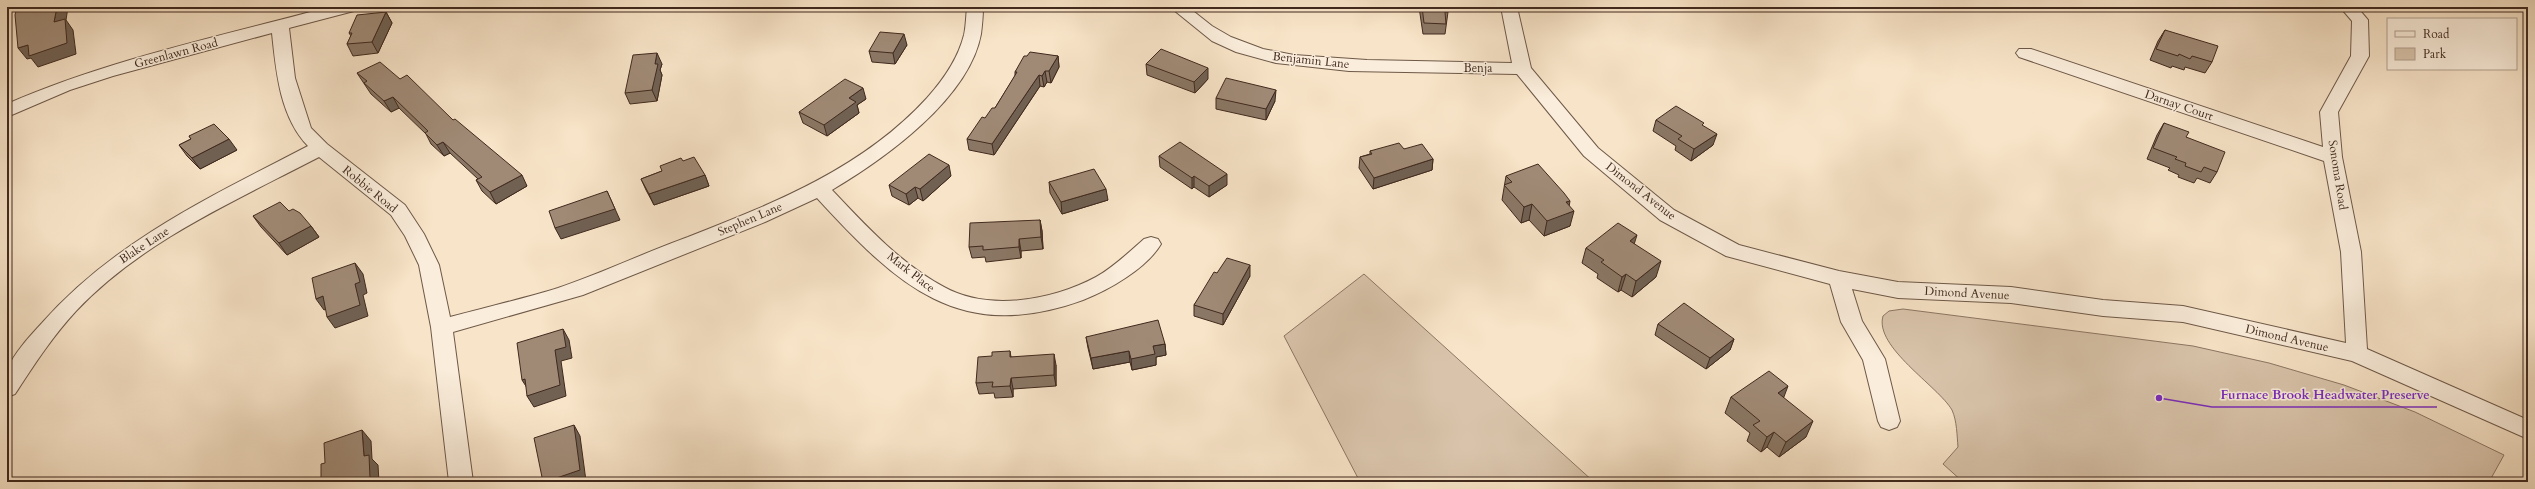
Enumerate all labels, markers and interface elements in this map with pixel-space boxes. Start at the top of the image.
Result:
legend [2387,18,2517,70]
text: Road [2423,26,2450,42]
street label: Greenlawn Road [132,34,220,72]
text: Park [2423,46,2447,62]
street label: Benjamin Lane [1272,48,1350,72]
street label: Benja [1464,60,1493,76]
street label: Darnay Court [2143,86,2216,124]
street label: Sonoma Road [2325,139,2352,212]
street label: Dimond Avenue [1603,158,1679,224]
street label: Robbie Road [339,162,401,216]
street label: Stephen Lane [715,198,785,240]
street label: Blake Lane [116,223,172,267]
street label: Mark Place [884,248,938,296]
street label: Dimond Avenue [1924,283,2010,303]
street label: Dimond Avenue [2244,321,2330,355]
callout: Furnace Brook Headwater Preserve [2212,382,2437,407]
text: Furnace Brook Headwater Preserve [2220,386,2430,404]

